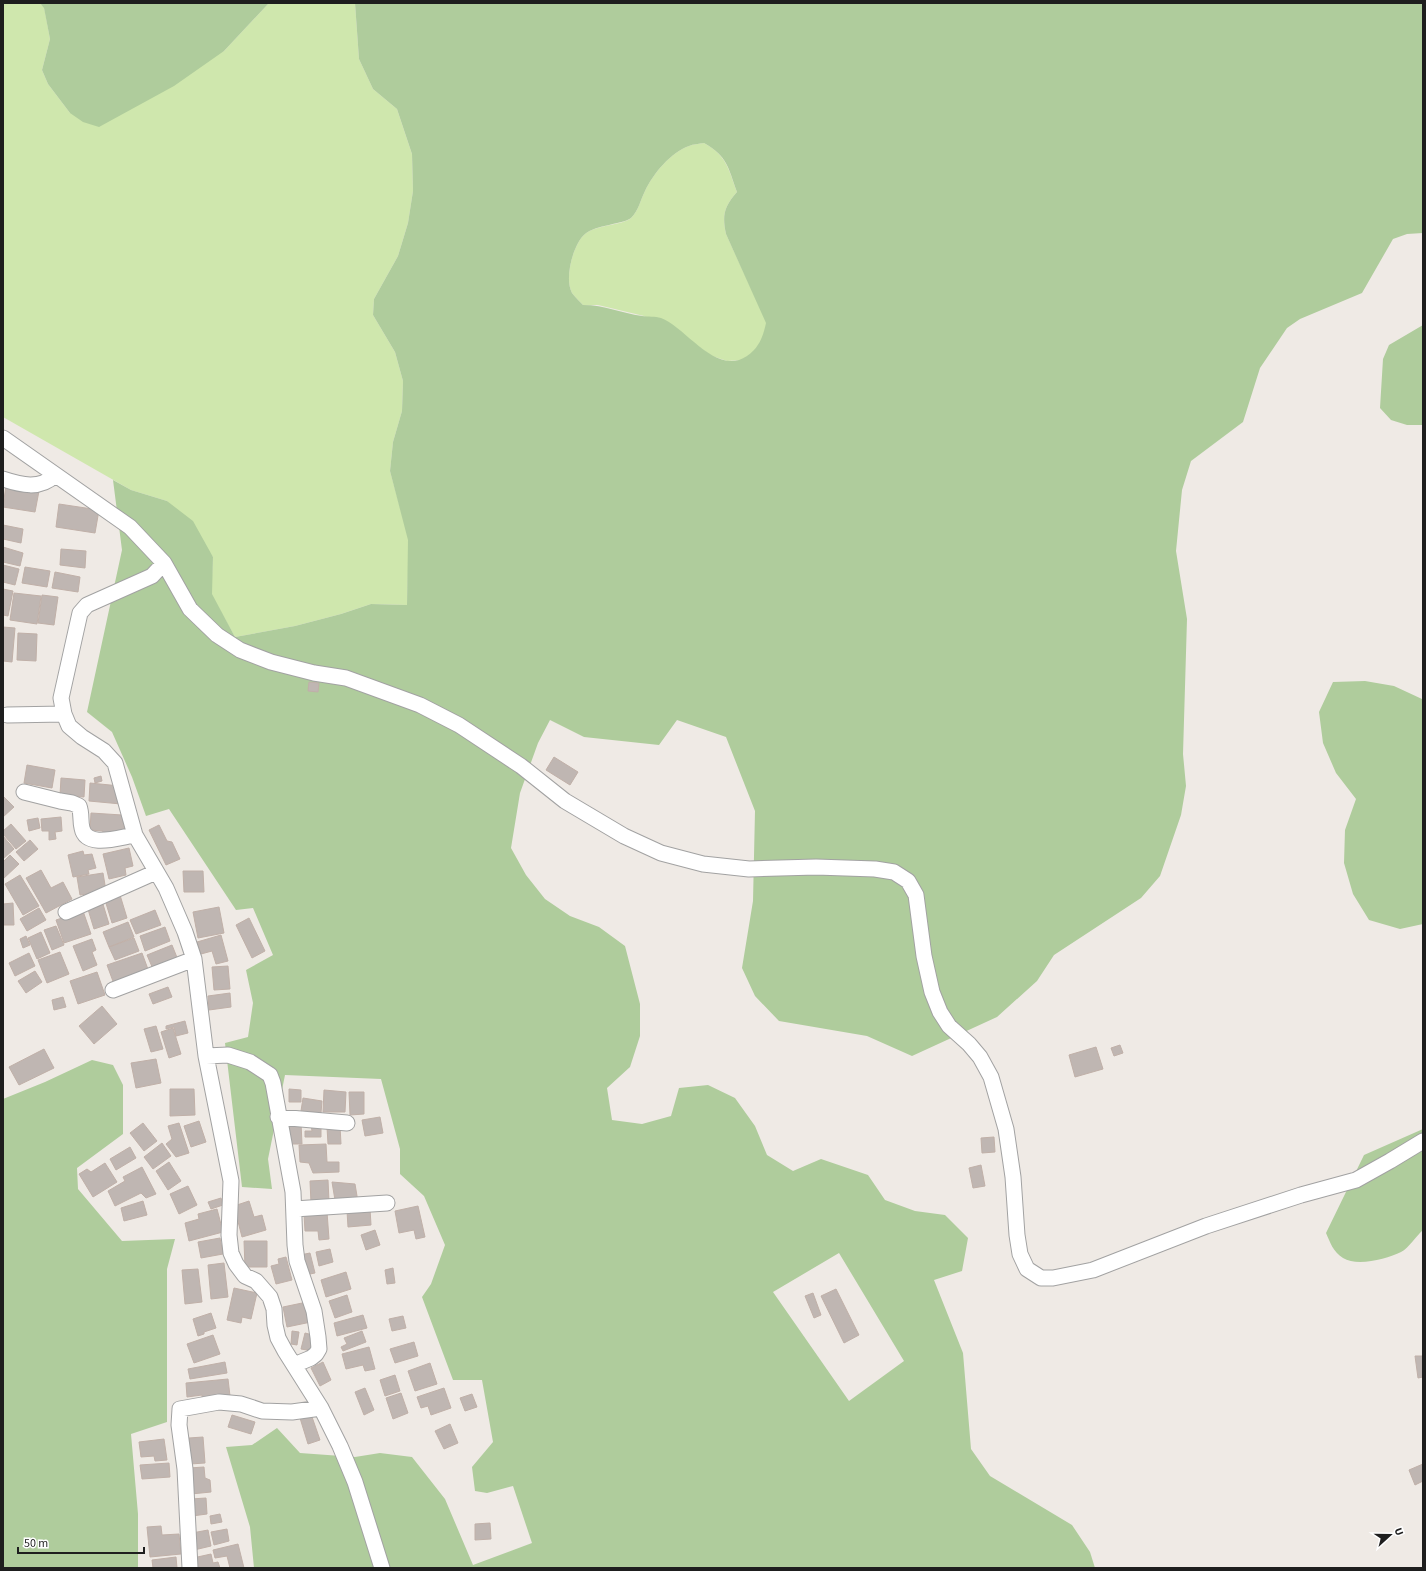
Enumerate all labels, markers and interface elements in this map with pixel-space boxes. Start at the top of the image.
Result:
north arrow [1370,1515,1410,1555]
text: U [1391,1525,1407,1538]
scale bar [18,1529,144,1555]
text: 50 m [24,1535,48,1552]

